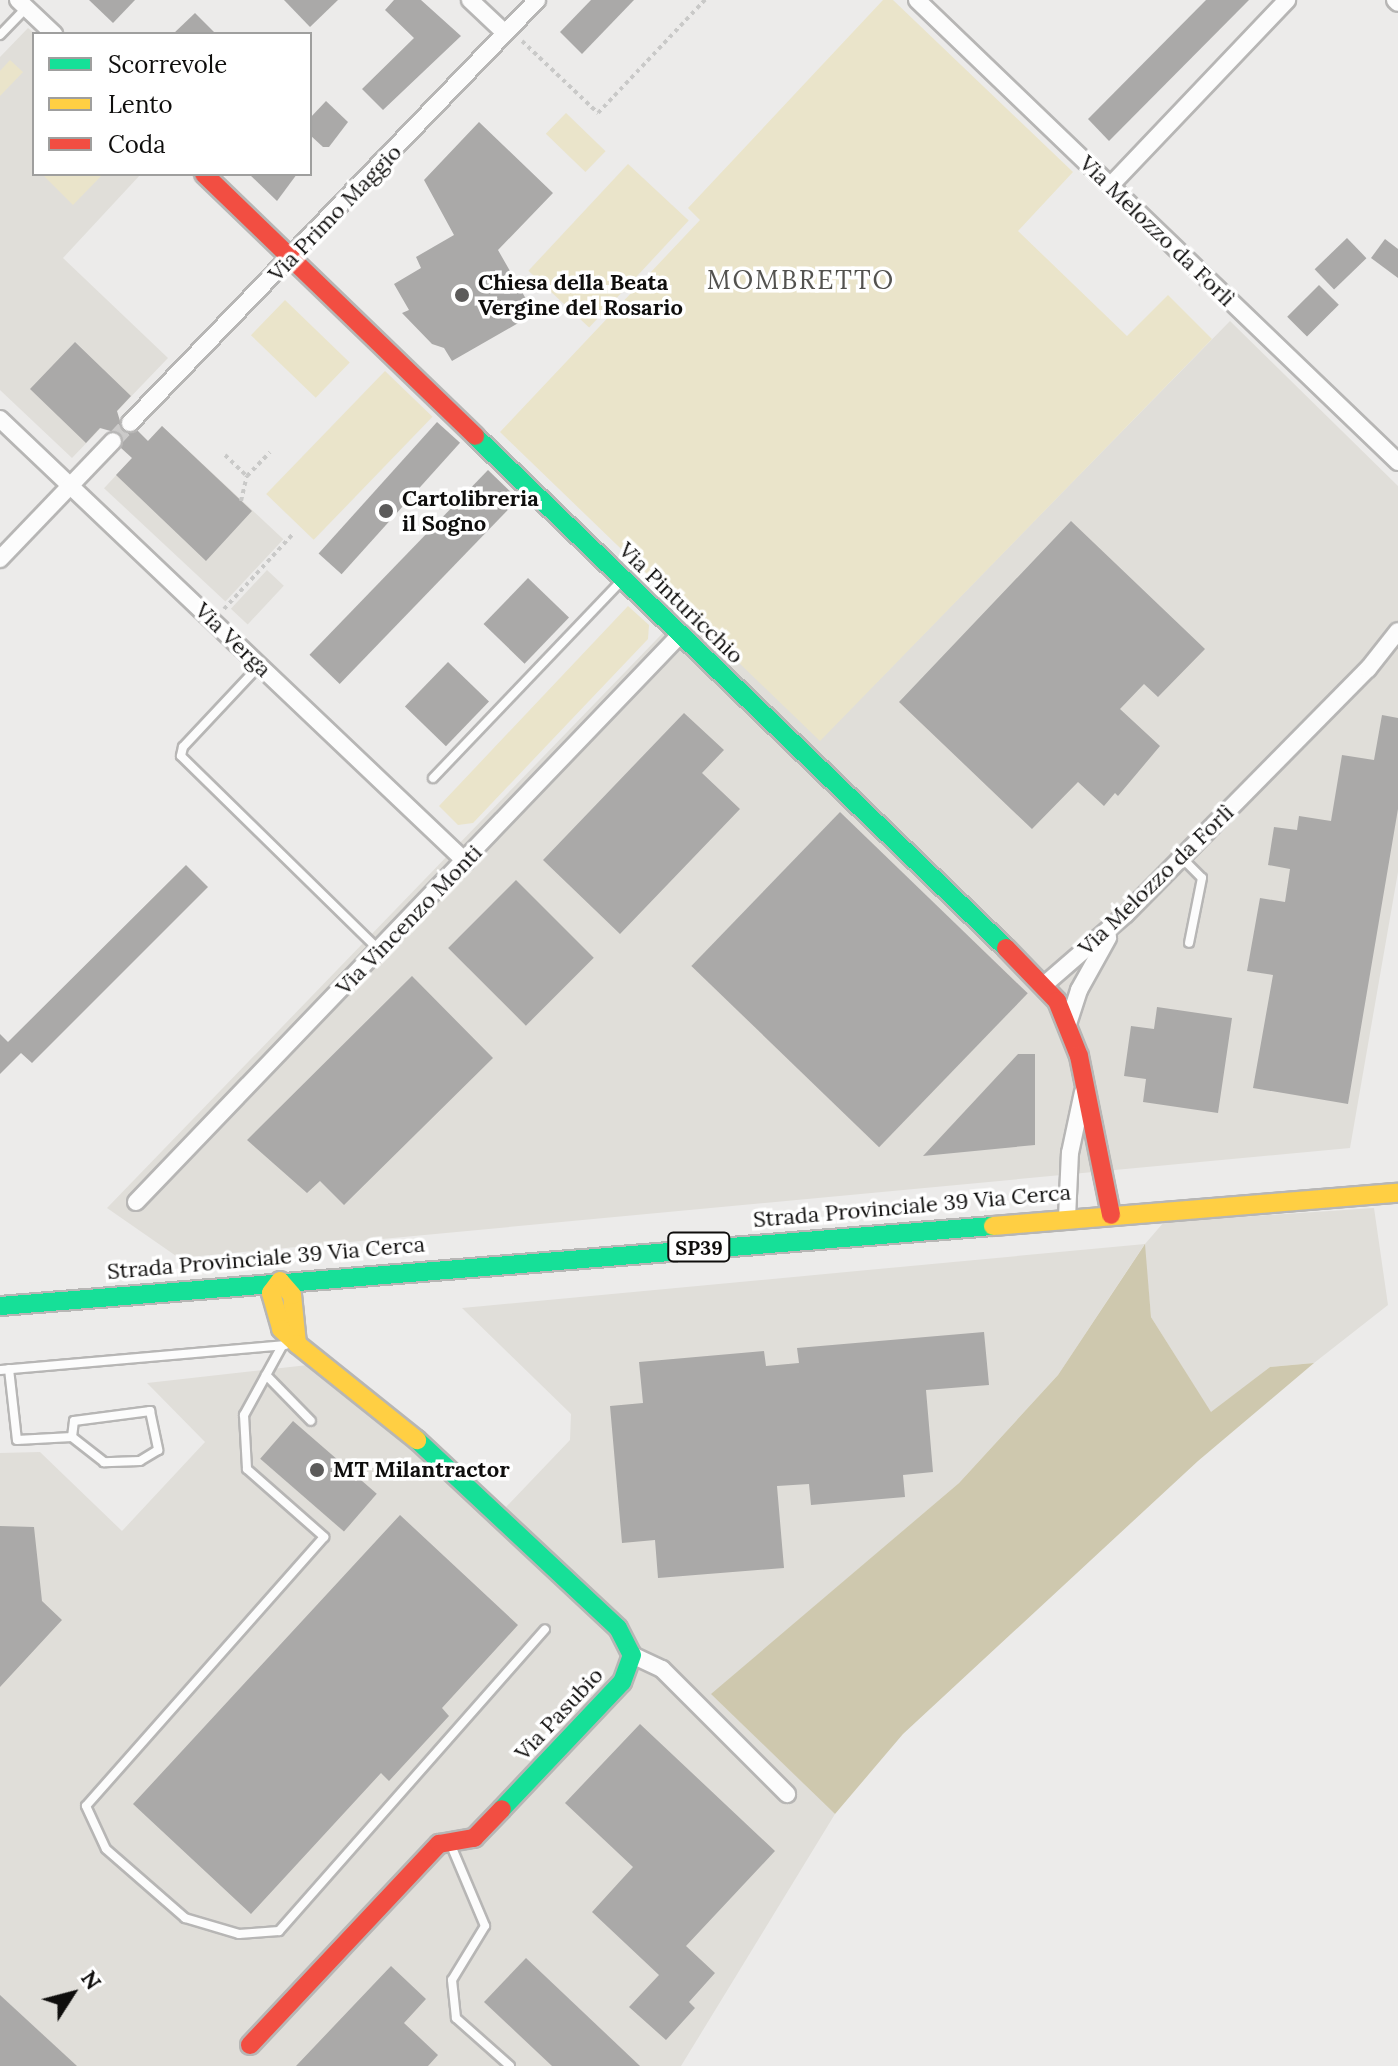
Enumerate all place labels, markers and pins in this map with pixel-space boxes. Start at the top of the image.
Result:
place label: Chiesa della Beata Vergine del Rosario [478,269,683,320]
marker: Chiesa della Beata Vergine del Rosario [453,286,471,304]
place label: Cartolibreria il Sogno [402,485,539,536]
marker: Cartolibreria il Sogno [377,502,395,520]
place label: MT Milantractor [333,1457,510,1483]
marker: MT Milantractor [308,1461,326,1479]

